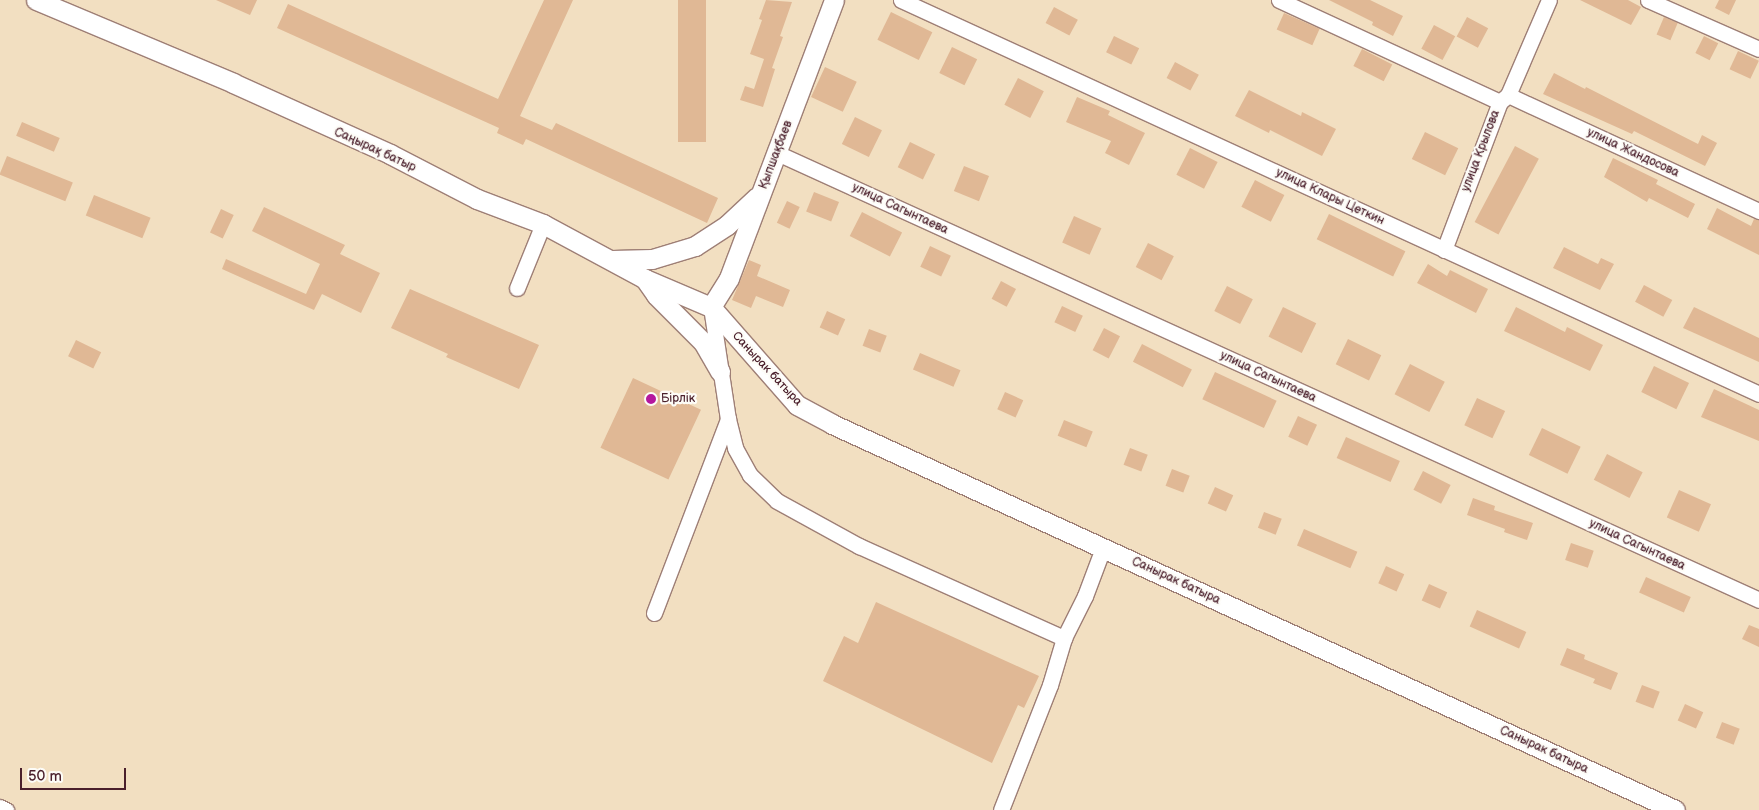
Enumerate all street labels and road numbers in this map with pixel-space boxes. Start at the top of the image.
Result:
street label: улица Крылова [1459,108,1503,194]
street label: Қыпшақбаев [756,119,796,191]
street label: Саңырақ батыр [332,125,418,175]
street label: улица Жандосова [1585,125,1681,181]
street label: улица Клары Цеткин [1273,166,1387,228]
street label: улица Сагынтаева [850,180,950,238]
street label: Санырак батыра [729,329,805,409]
street label: улица Сагынтаева [1218,348,1318,406]
street label: улица Сагынтаева [1587,516,1687,574]
street label: Санырак батыра [1130,554,1222,608]
street label: Санырак батыра [1498,723,1590,777]

